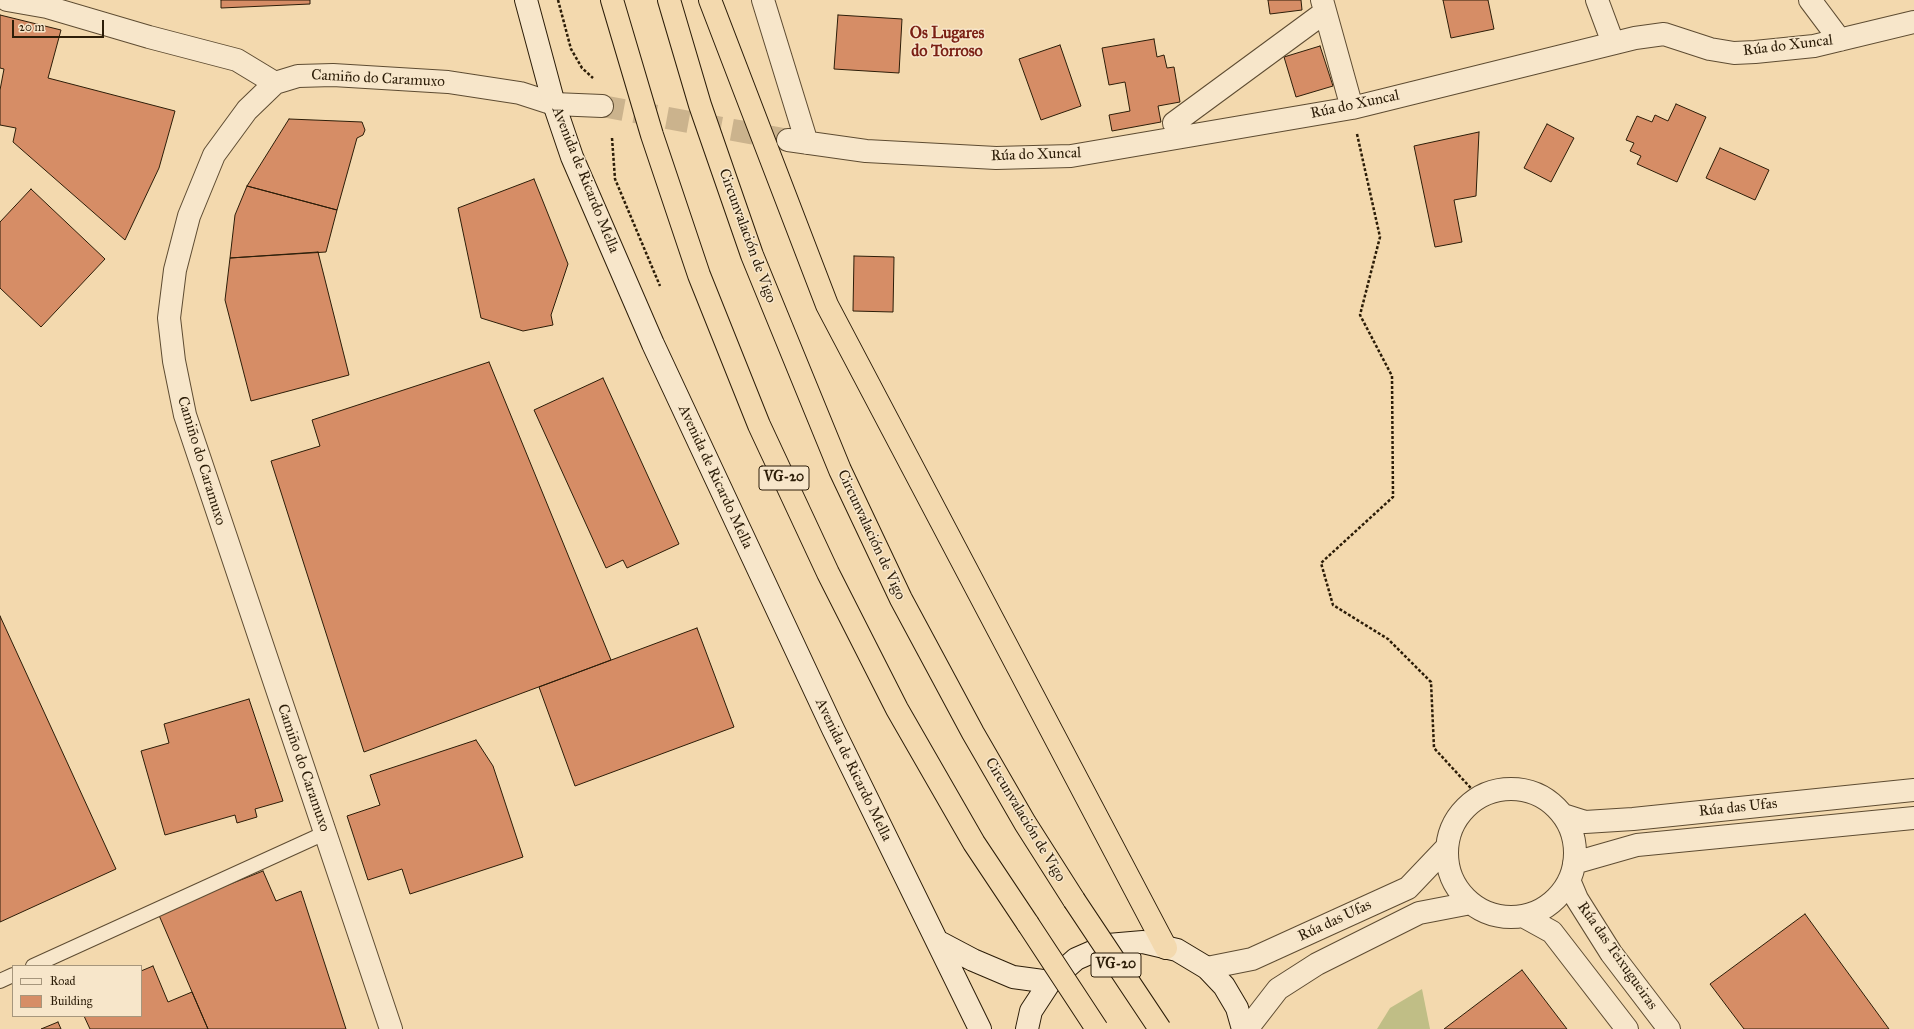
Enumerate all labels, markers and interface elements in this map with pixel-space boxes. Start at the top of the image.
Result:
scale bar [14,12,106,38]
text: 20 m [19,20,45,34]
district label: Os Lugares do Torroso [910,24,984,62]
street label: Rúa do Xuncal [1742,32,1834,60]
street label: Camiño do Caramuxo [311,67,445,91]
street label: Rúa do Xuncal [1309,87,1401,123]
street label: Avenida de Ricardo Mella [547,104,623,256]
street label: Rúa do Xuncal [990,144,1082,166]
street label: Circunvalación de Vigo [714,166,780,306]
street label: Camiño do Caramuxo [173,394,229,528]
street label: Avenida de Ricardo Mella [674,402,756,552]
road number: VG-20 [759,466,809,490]
street label: Circunvalación de Vigo [833,467,909,603]
street label: Avenida de Ricardo Mella [811,696,895,844]
street label: Camiño do Caramuxo [273,702,333,834]
street label: Circunvalación de Vigo [981,755,1069,885]
street label: Rúa das Ufas [1698,795,1778,821]
street label: Rúa das Ufas [1295,896,1375,946]
street label: Rúa das Teixugueiras [1573,899,1661,1013]
road number: VG-20 [1091,953,1141,977]
legend [12,965,142,1017]
text: Road [50,974,76,988]
text: Building [50,994,92,1008]

